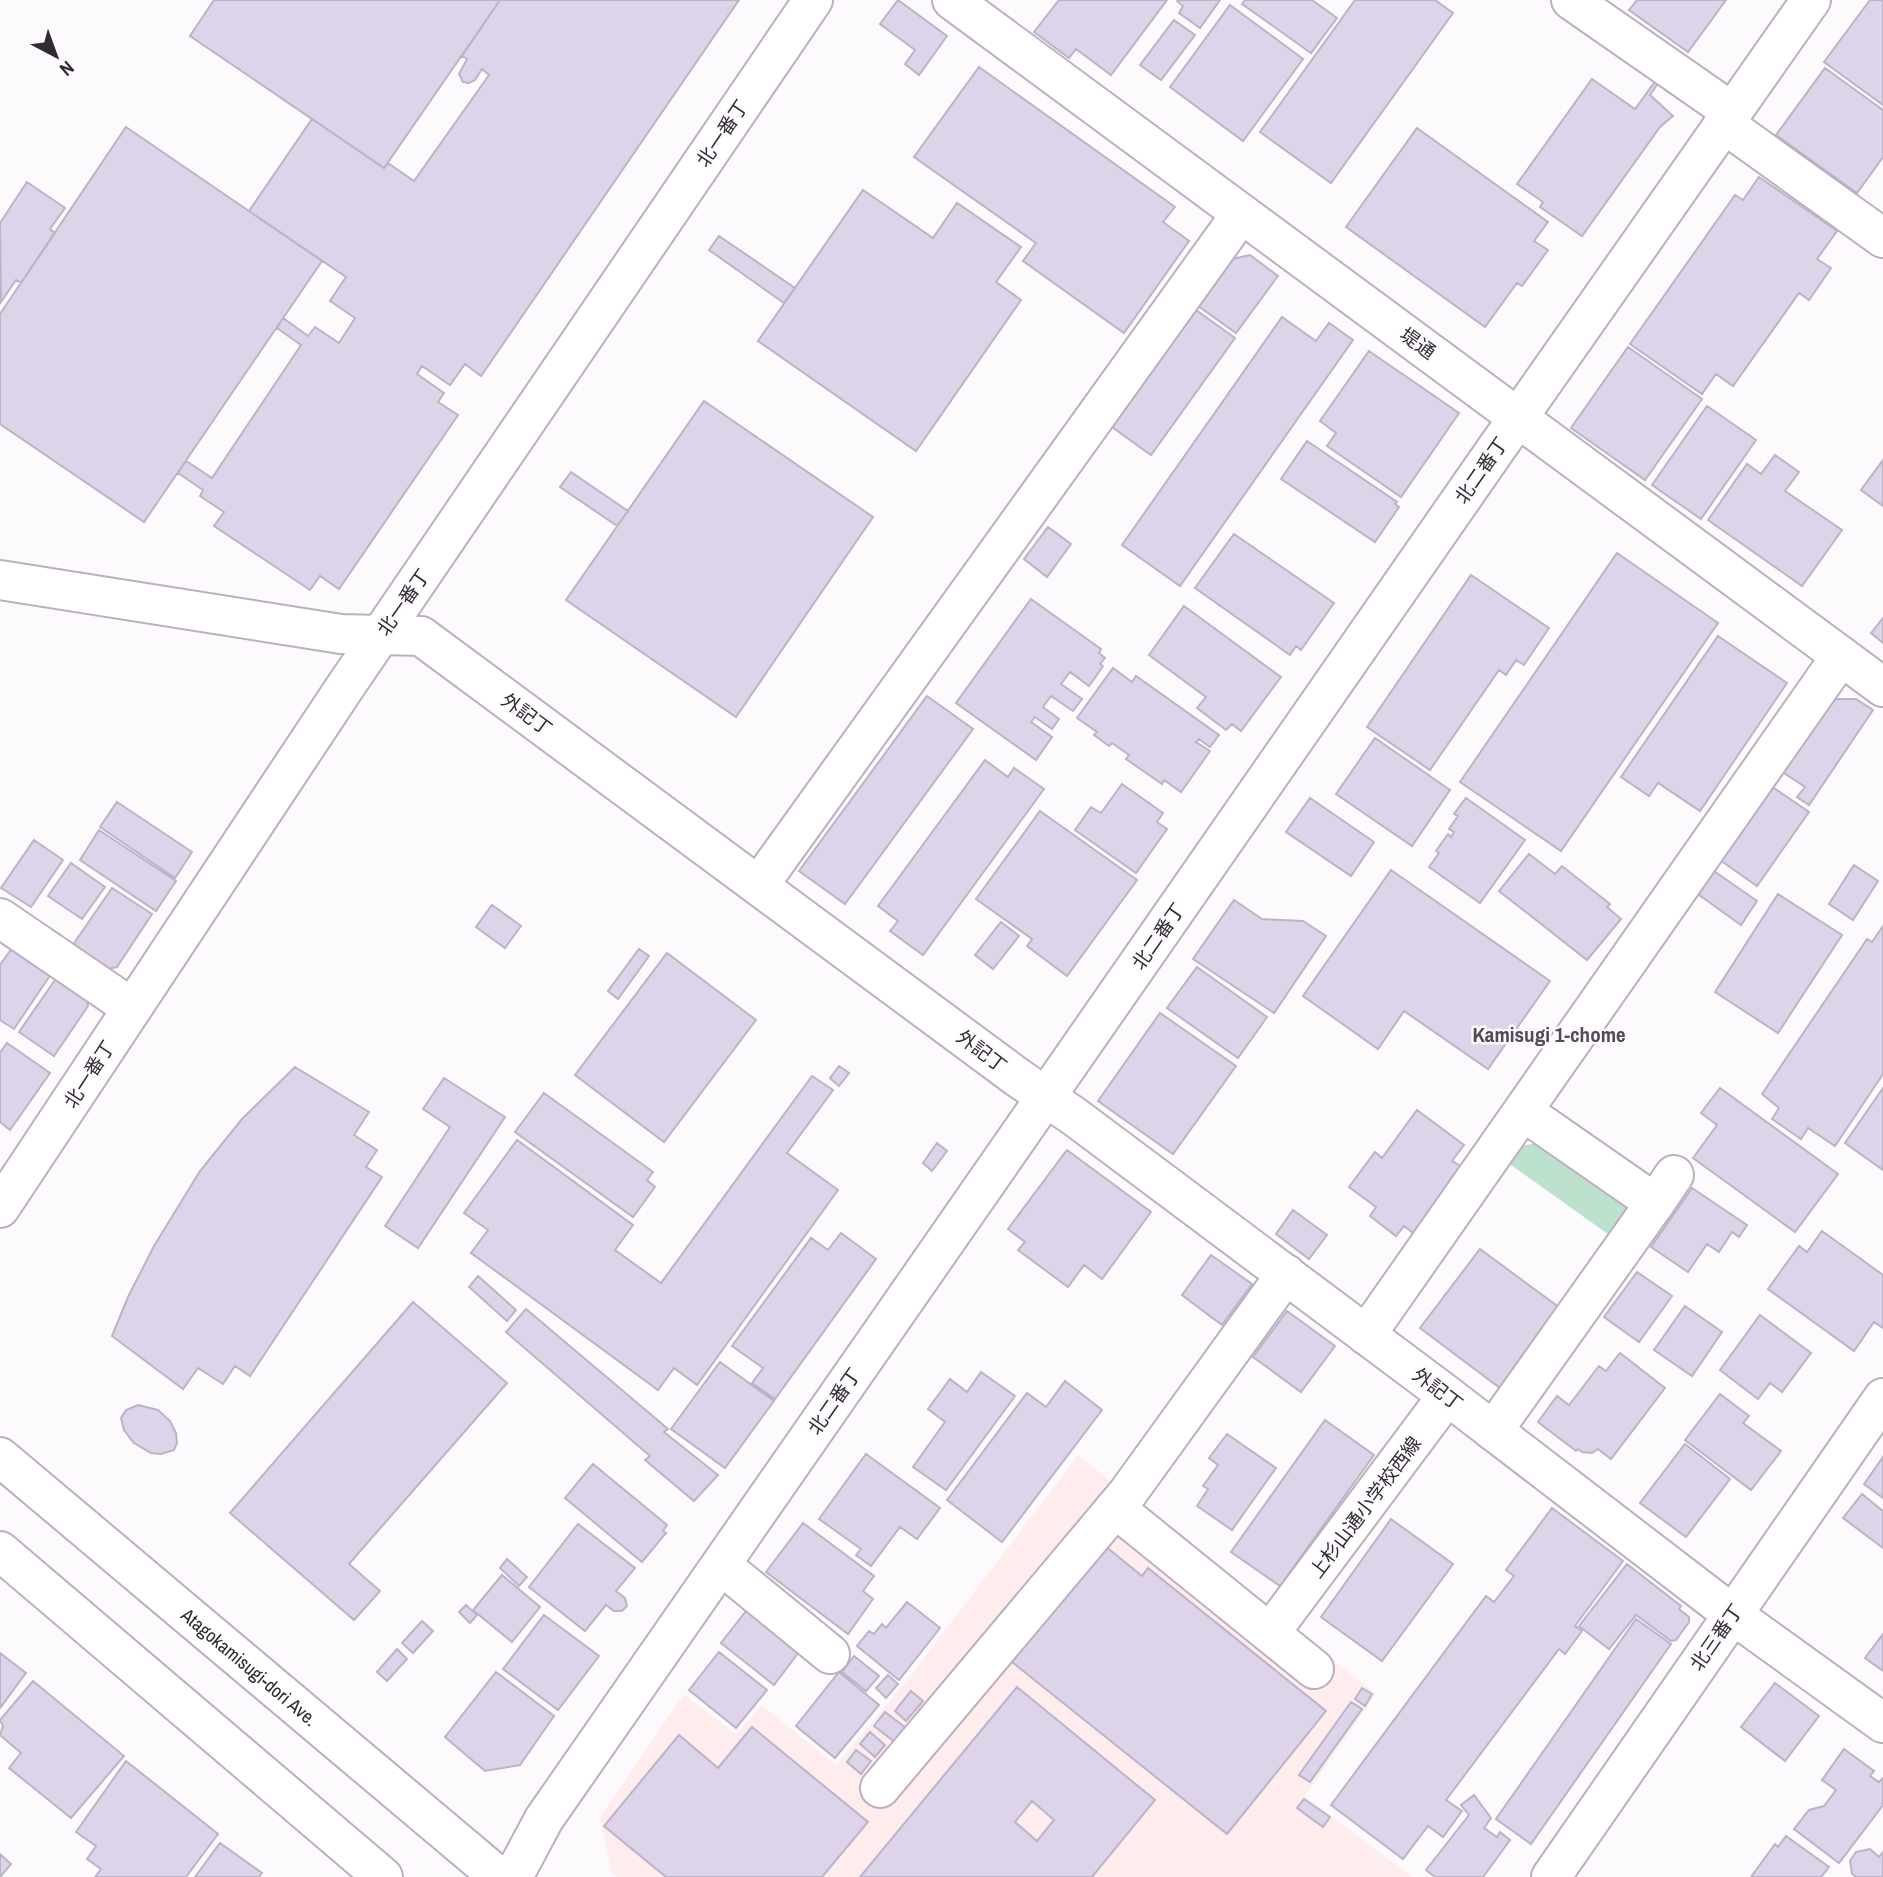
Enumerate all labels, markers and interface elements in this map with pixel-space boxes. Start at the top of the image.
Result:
north arrow [21,21,91,91]
text: N [54,55,80,82]
street label: 北一番丁 [690,94,754,172]
street label: 堤通 [1395,321,1441,365]
street label: 北二番丁 [1449,431,1513,509]
street label: 北一番丁 [371,563,435,641]
street label: 外記丁 [496,687,558,741]
street label: 北二番丁 [1126,897,1190,975]
district label: Kamisugi 1-chome [1472,1020,1626,1049]
street label: 外記丁 [951,1023,1013,1079]
street label: 北一番丁 [57,1035,121,1113]
street label: 外記丁 [1407,1361,1469,1417]
street label: 北二番丁 [802,1362,866,1440]
street label: 上杉山通小学校西線 [1303,1431,1427,1583]
street label: 北三番丁 [1684,1598,1748,1676]
street label: Atagokamisugi-dori Ave. [175,1601,323,1732]

